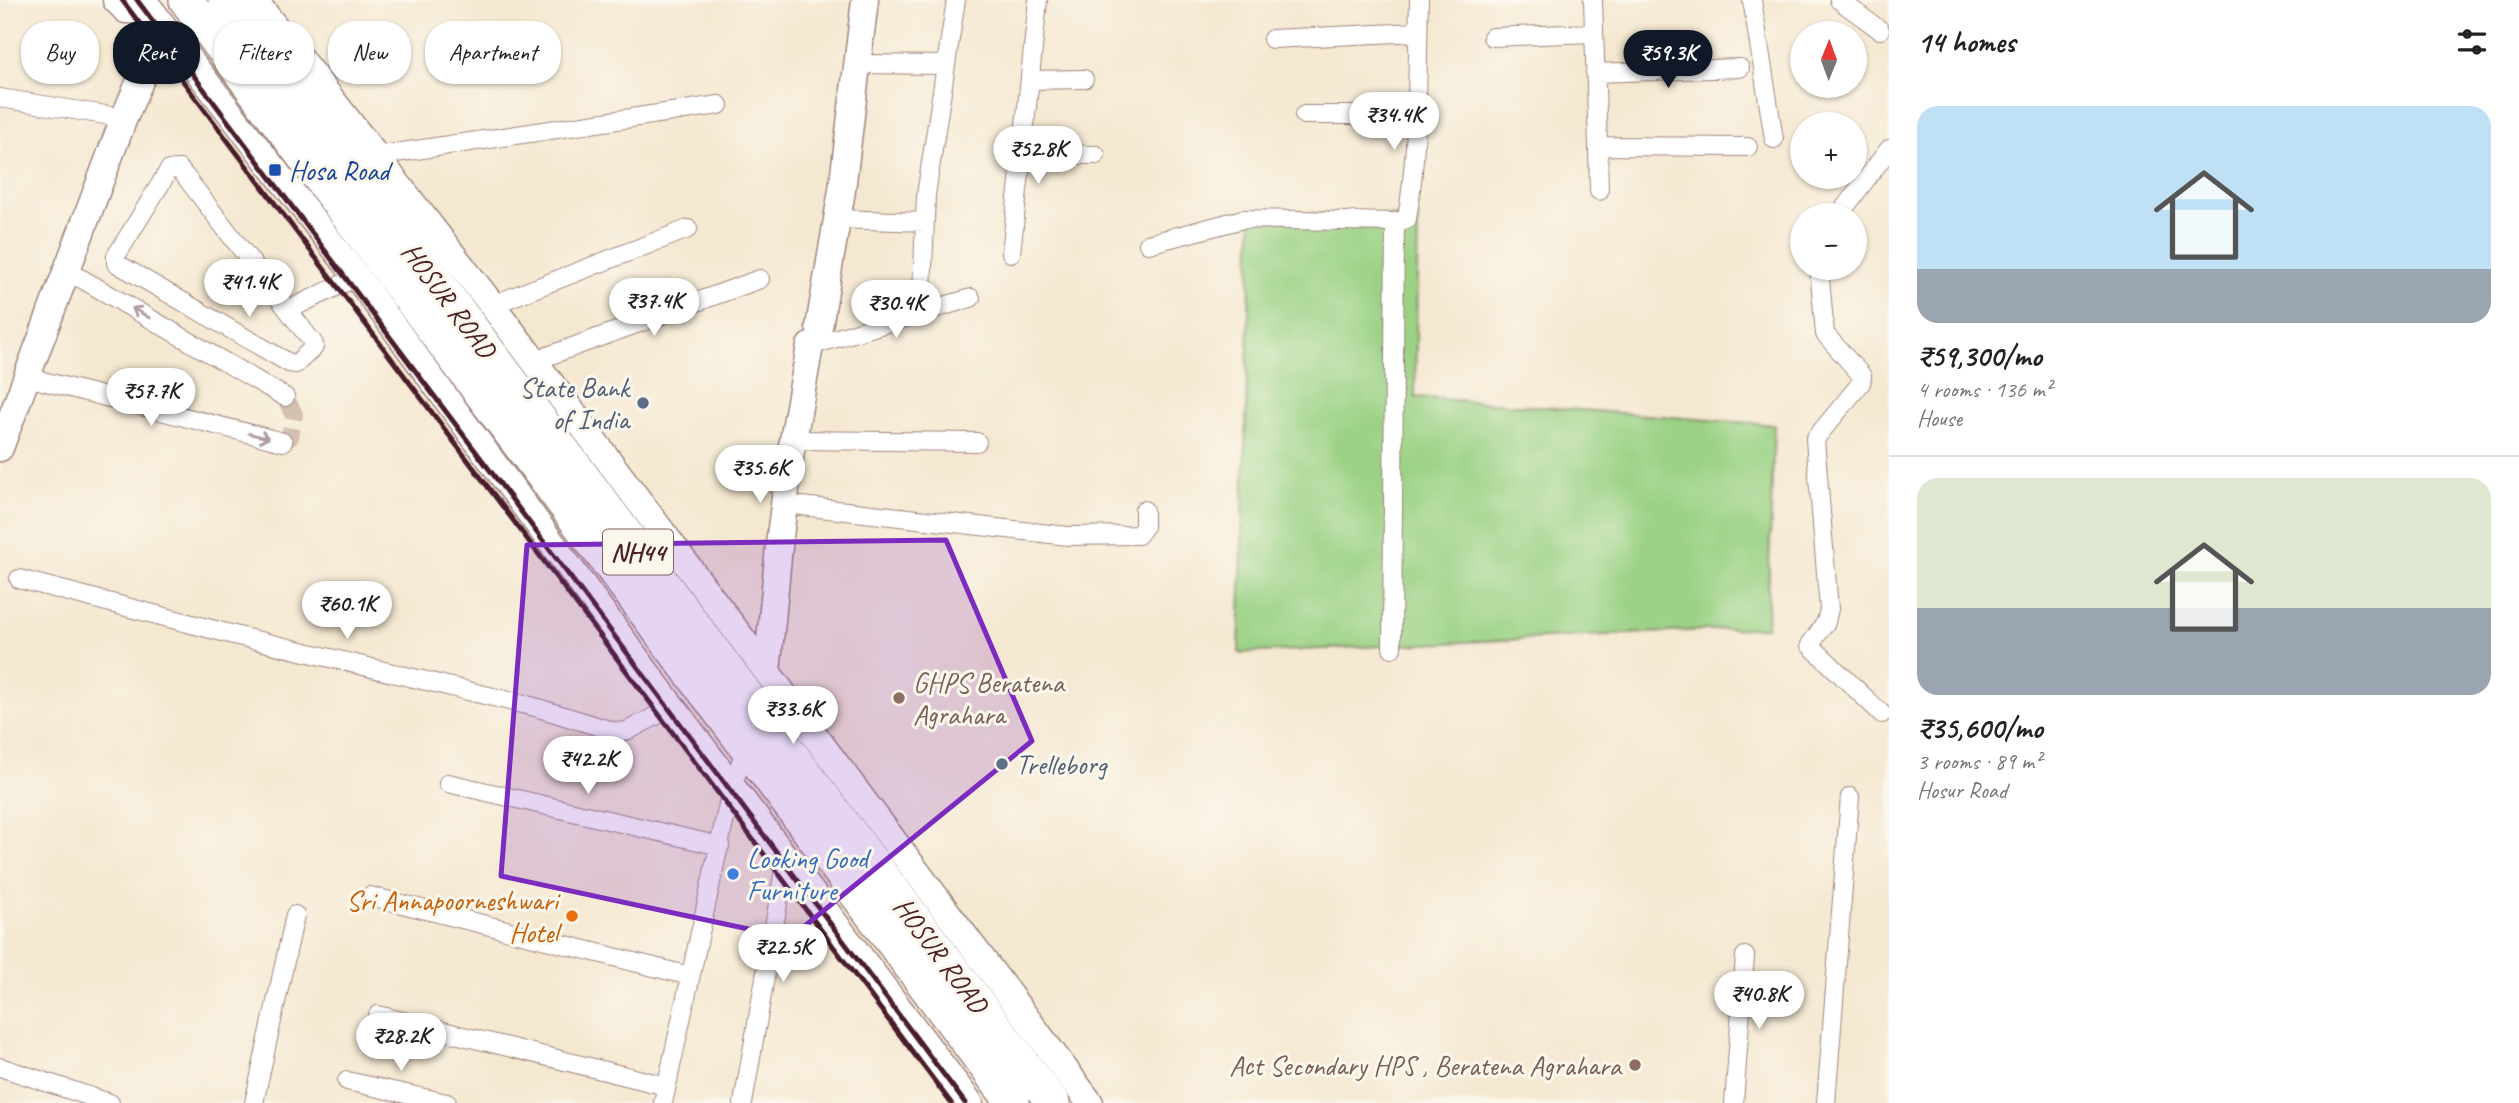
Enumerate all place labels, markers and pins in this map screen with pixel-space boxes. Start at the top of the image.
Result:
pin: ₹59.3K [1611,31,1725,90]
pin: ₹34.4K [1337,92,1451,152]
pin: ₹52.8K [981,127,1095,186]
place label: Hosa Road [289,153,393,188]
marker: Hosa Road [267,162,283,178]
pin: ₹41.4K [192,260,306,319]
pin: ₹37.4K [597,278,711,338]
pin: ₹30.4K [839,280,953,340]
pin: ₹57.7K [94,368,208,428]
place label: State Bank of India [520,370,632,437]
marker: State Bank of India [635,395,651,411]
pin: ₹35.6K [703,446,817,505]
pin: ₹60.1K [290,582,404,641]
place label: GHPS Beratena Agrahara [913,665,1066,732]
pin: ₹33.6K [736,686,850,746]
marker: GHPS Beratena Agrahara [891,690,907,706]
pin: ₹42.2K [531,736,645,796]
place label: Trelleborg [1016,747,1108,782]
marker: Trelleborg [994,756,1010,772]
place label: Looking Good Furniture [747,841,872,908]
marker: Looking Good Furniture [725,866,741,882]
place label: Sri Annapoorneshwari Hotel [346,883,563,950]
marker: Sri Annapoorneshwari Hotel [564,908,580,924]
pin: ₹22.5K [726,925,840,984]
pin: ₹40.8K [1702,972,1816,1031]
pin: ₹28.2K [344,1014,458,1073]
place label: Act Secondary HPS , Beratena Agrahara [1229,1048,1623,1083]
marker: Act Secondary HPS , Beratena Agrahara [1627,1057,1643,1073]

